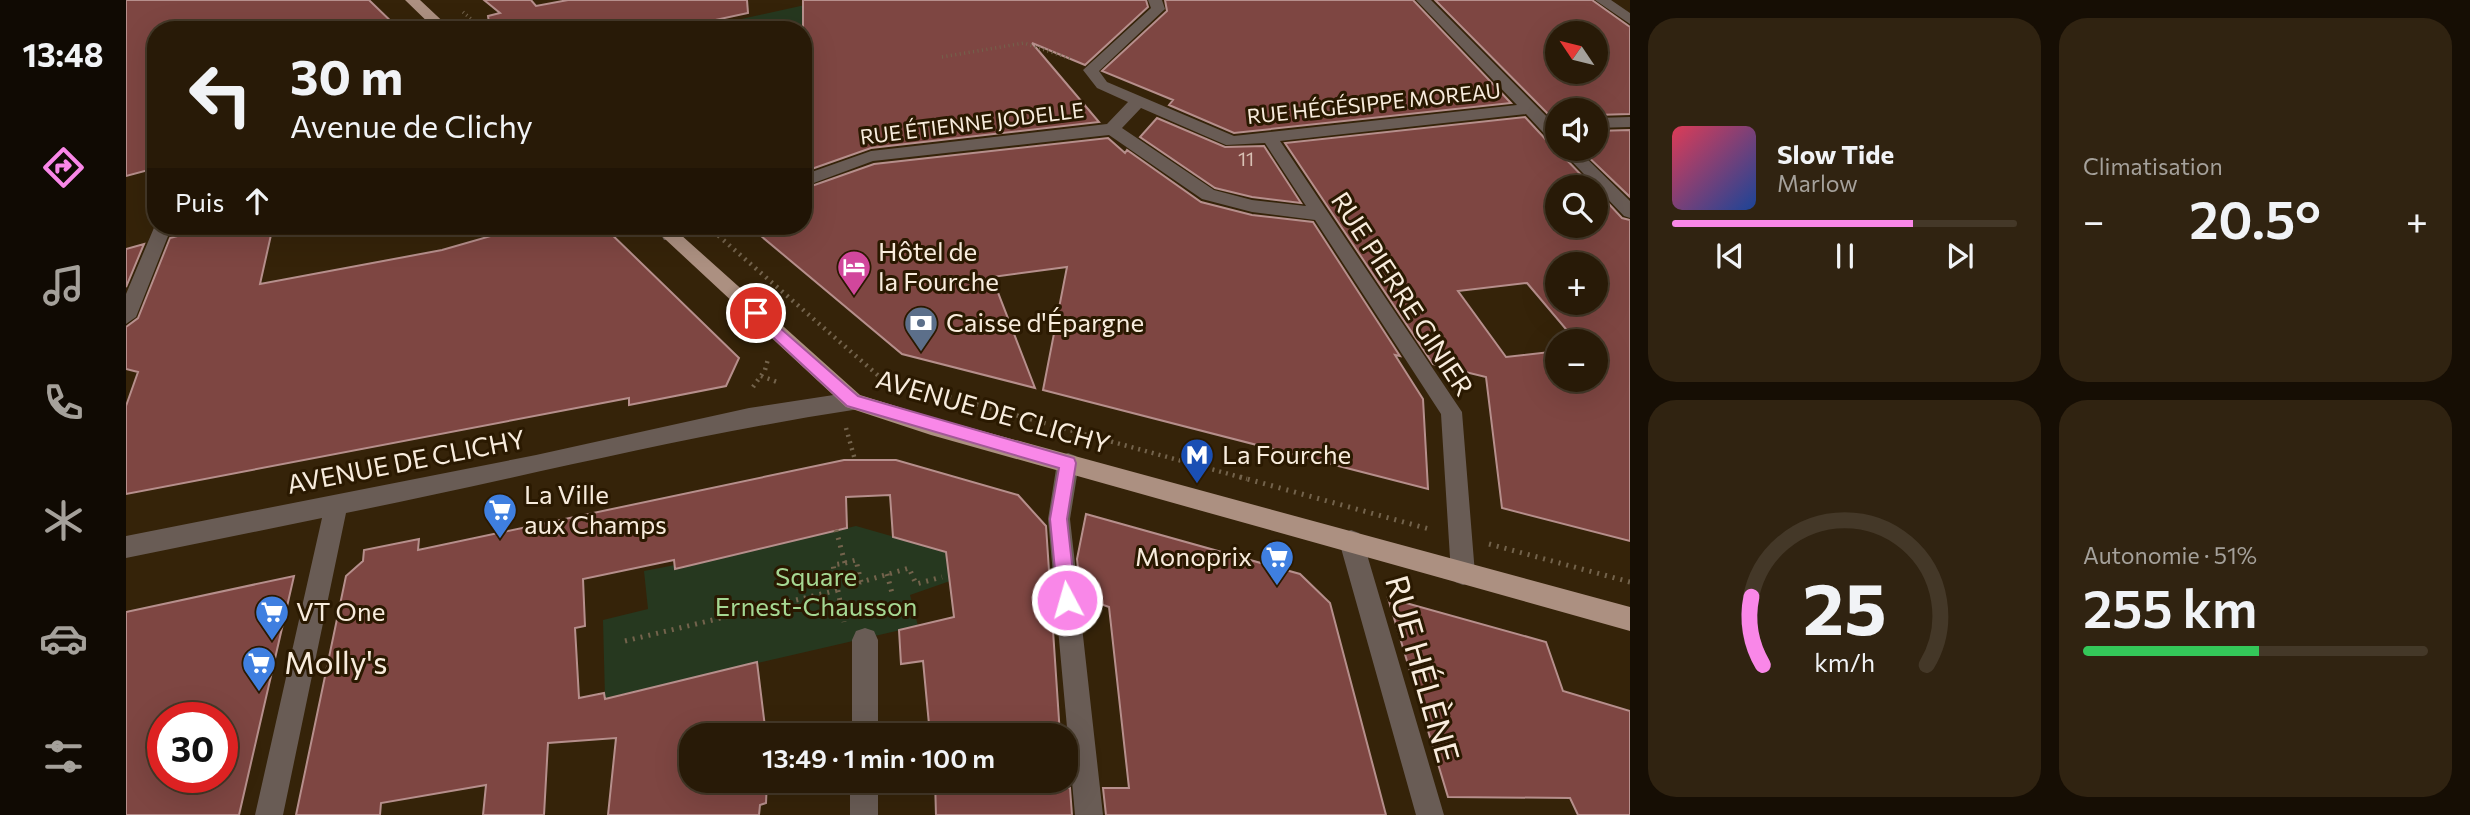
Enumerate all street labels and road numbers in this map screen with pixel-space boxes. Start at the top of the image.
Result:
street label: RUE HÉGÉSIPPE MOREAU [1246,77,1502,128]
street label: RUE ÉTIENNE JODELLE [858,96,1085,149]
street label: RUE PIERRE GINIER [1326,186,1481,401]
street label: AVENUE DE CLICHY [873,362,1114,459]
street label: AVENUE DE CLICHY [284,422,528,499]
street label: RUE HÉLÈNE [1378,570,1470,767]

